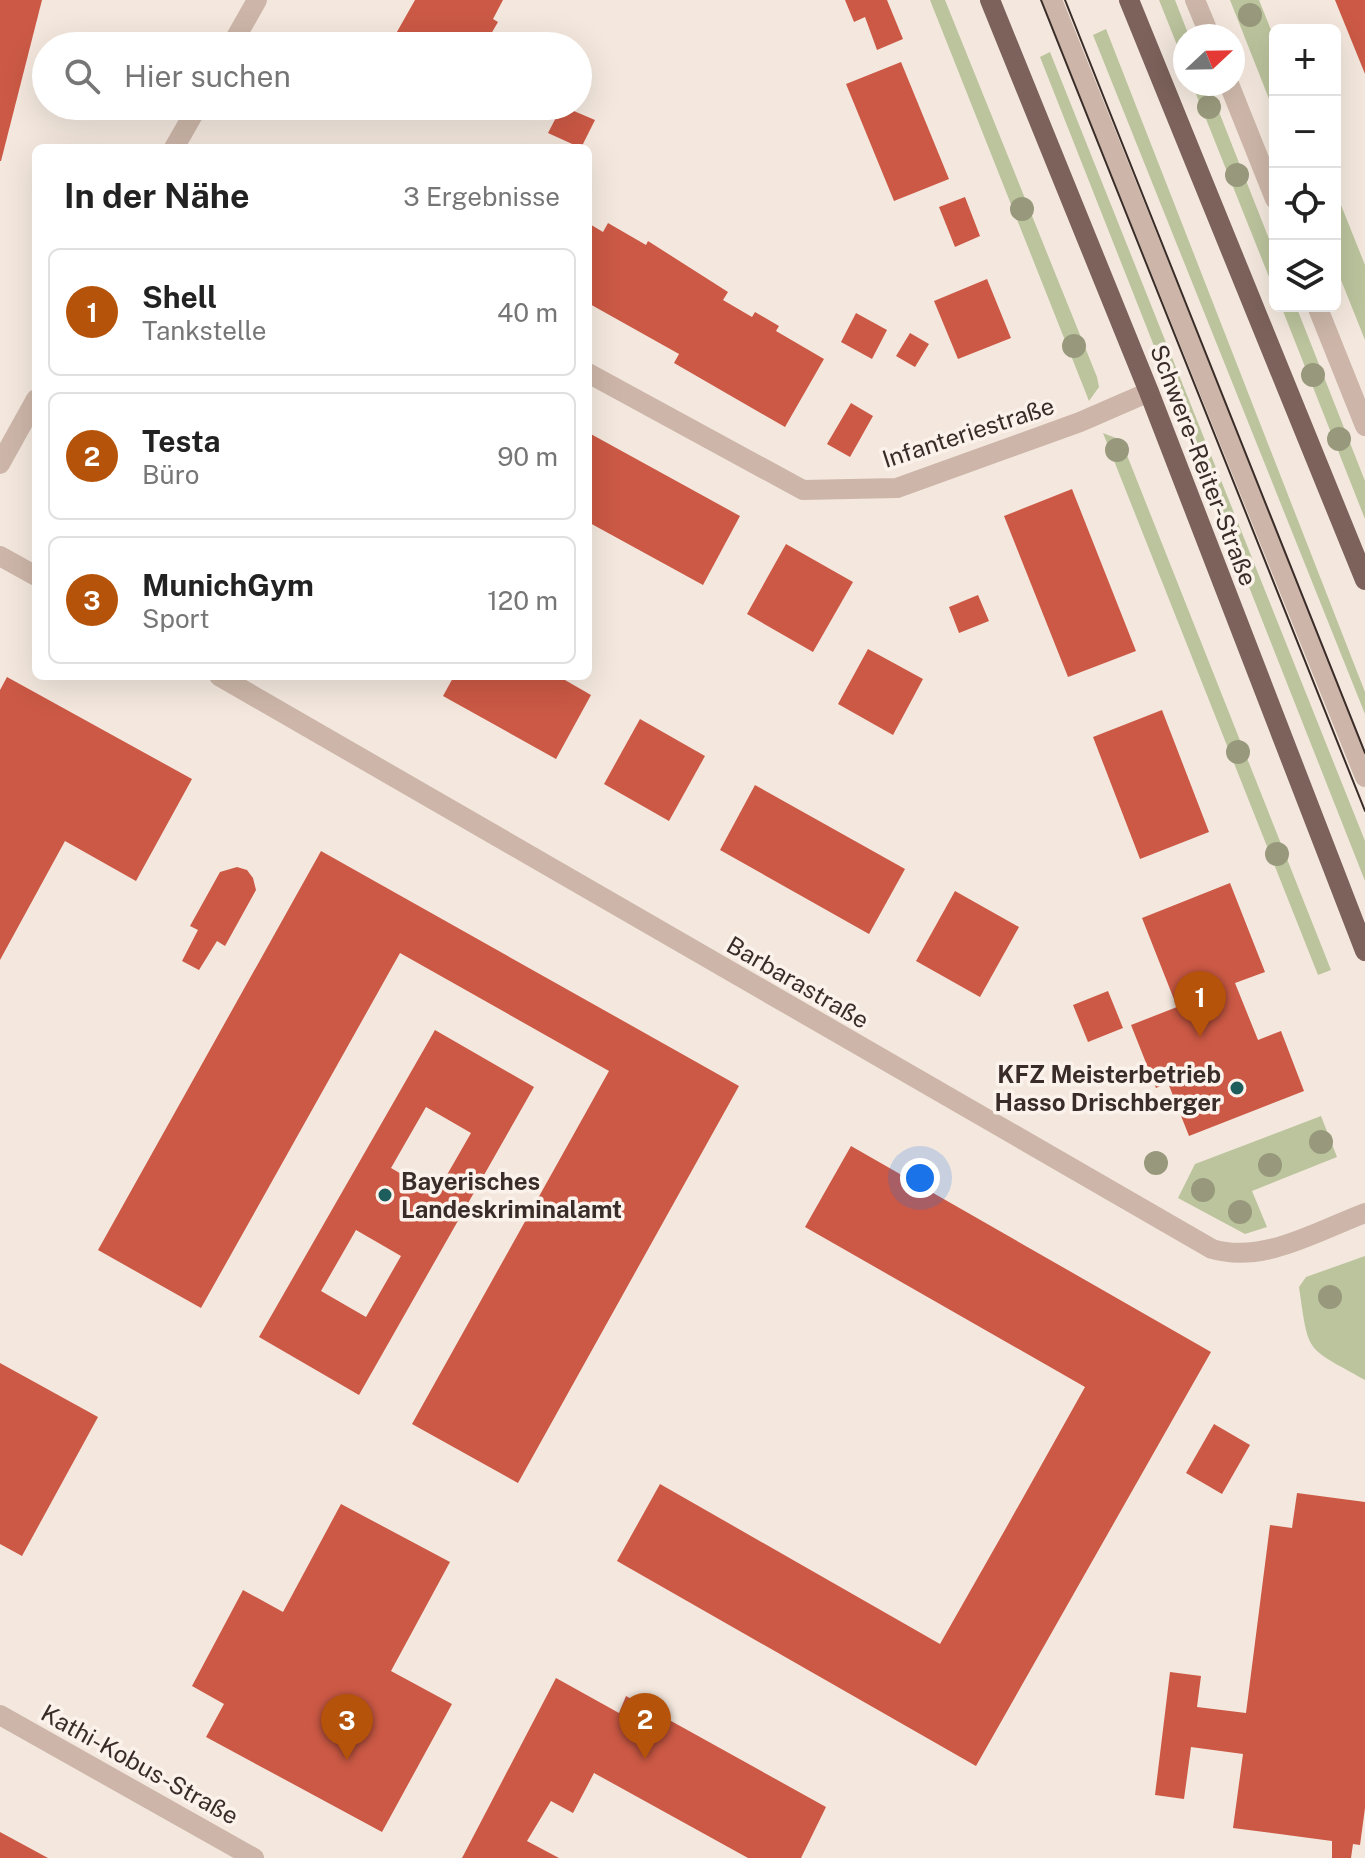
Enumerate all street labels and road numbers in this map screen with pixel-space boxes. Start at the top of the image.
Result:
street label: Schwere-Reiter-Straße [1145,340,1263,590]
street label: Infanteriestraße [879,391,1057,473]
street label: Barbarastraße [722,930,874,1034]
street label: Kathi-Kobus-Straße [37,1698,243,1830]

